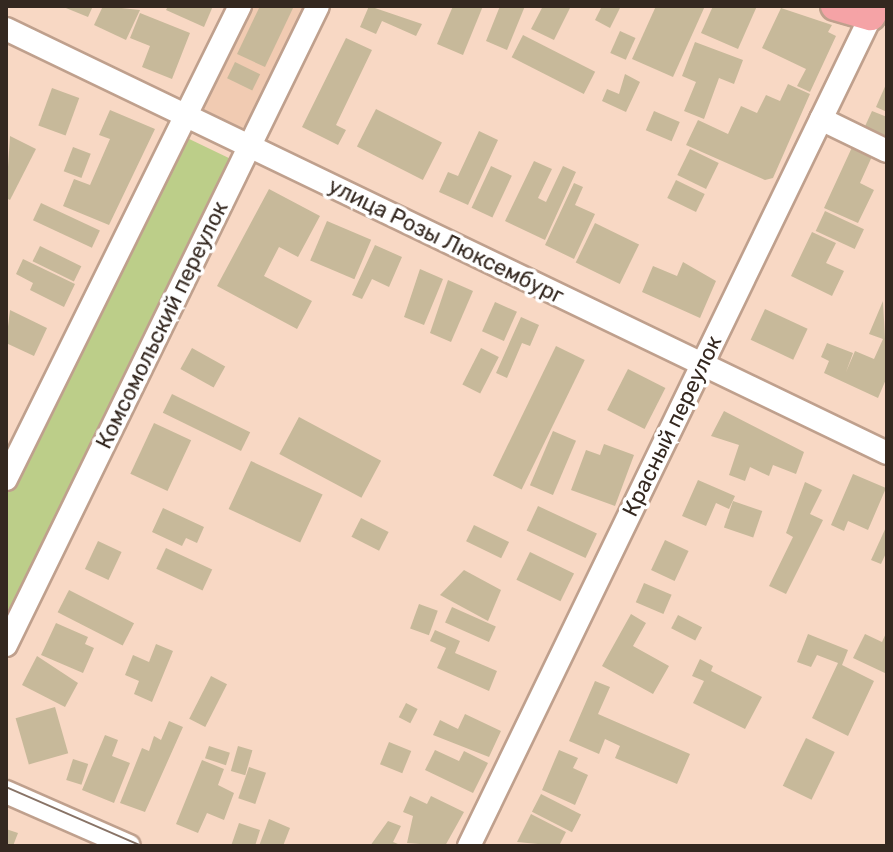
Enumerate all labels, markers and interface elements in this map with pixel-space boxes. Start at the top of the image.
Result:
street label: улица Розы Люксембург [324,172,568,310]
street label: Комсомольский переулок [91,197,233,453]
street label: Красный переулок [617,331,727,521]

